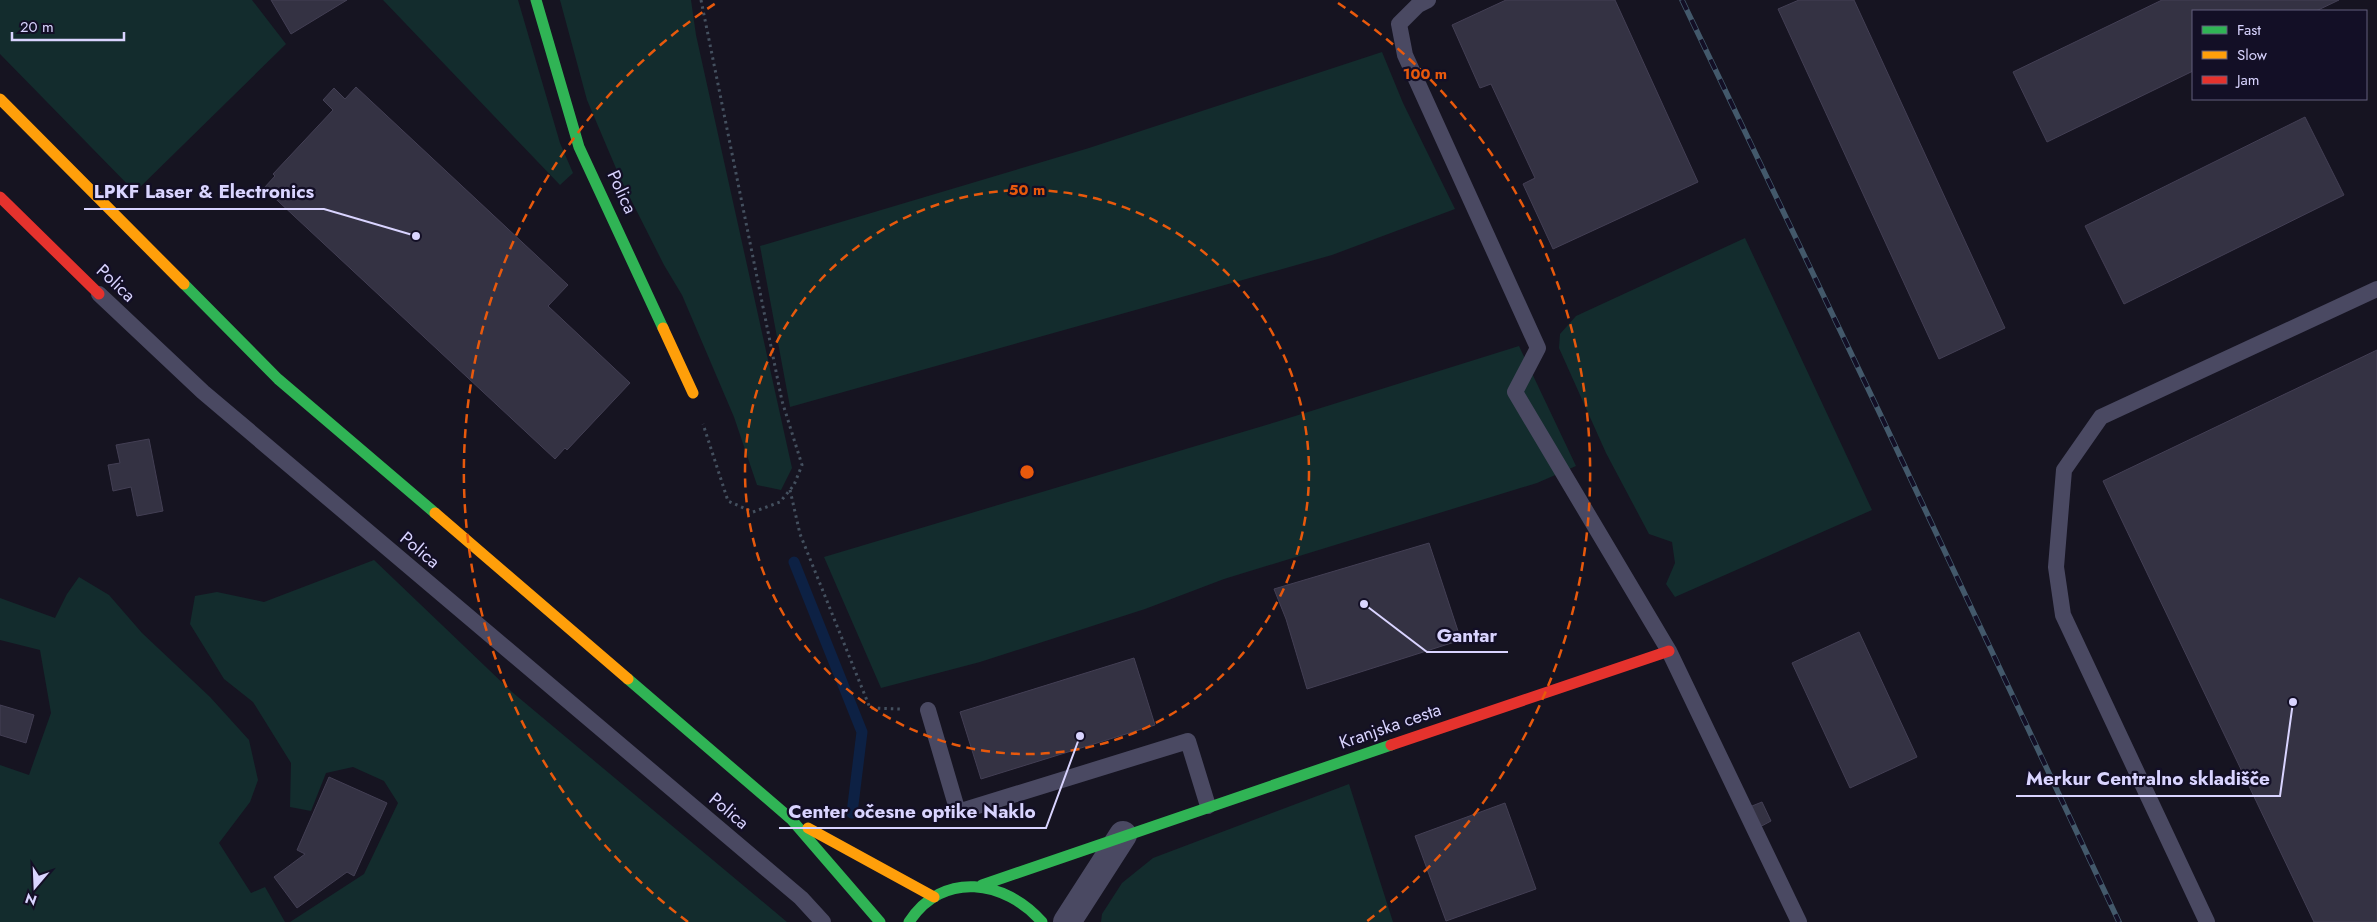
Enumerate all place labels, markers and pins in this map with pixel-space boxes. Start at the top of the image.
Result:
callout: LPKF Laser & Electronics [84,175,324,209]
centre of rings [1018,463,1036,481]
callout: Gantar [1427,618,1508,652]
callout: Merkur Centralno skladišče [2016,762,2280,796]
callout: Center očesne optike Naklo [779,794,1046,828]

